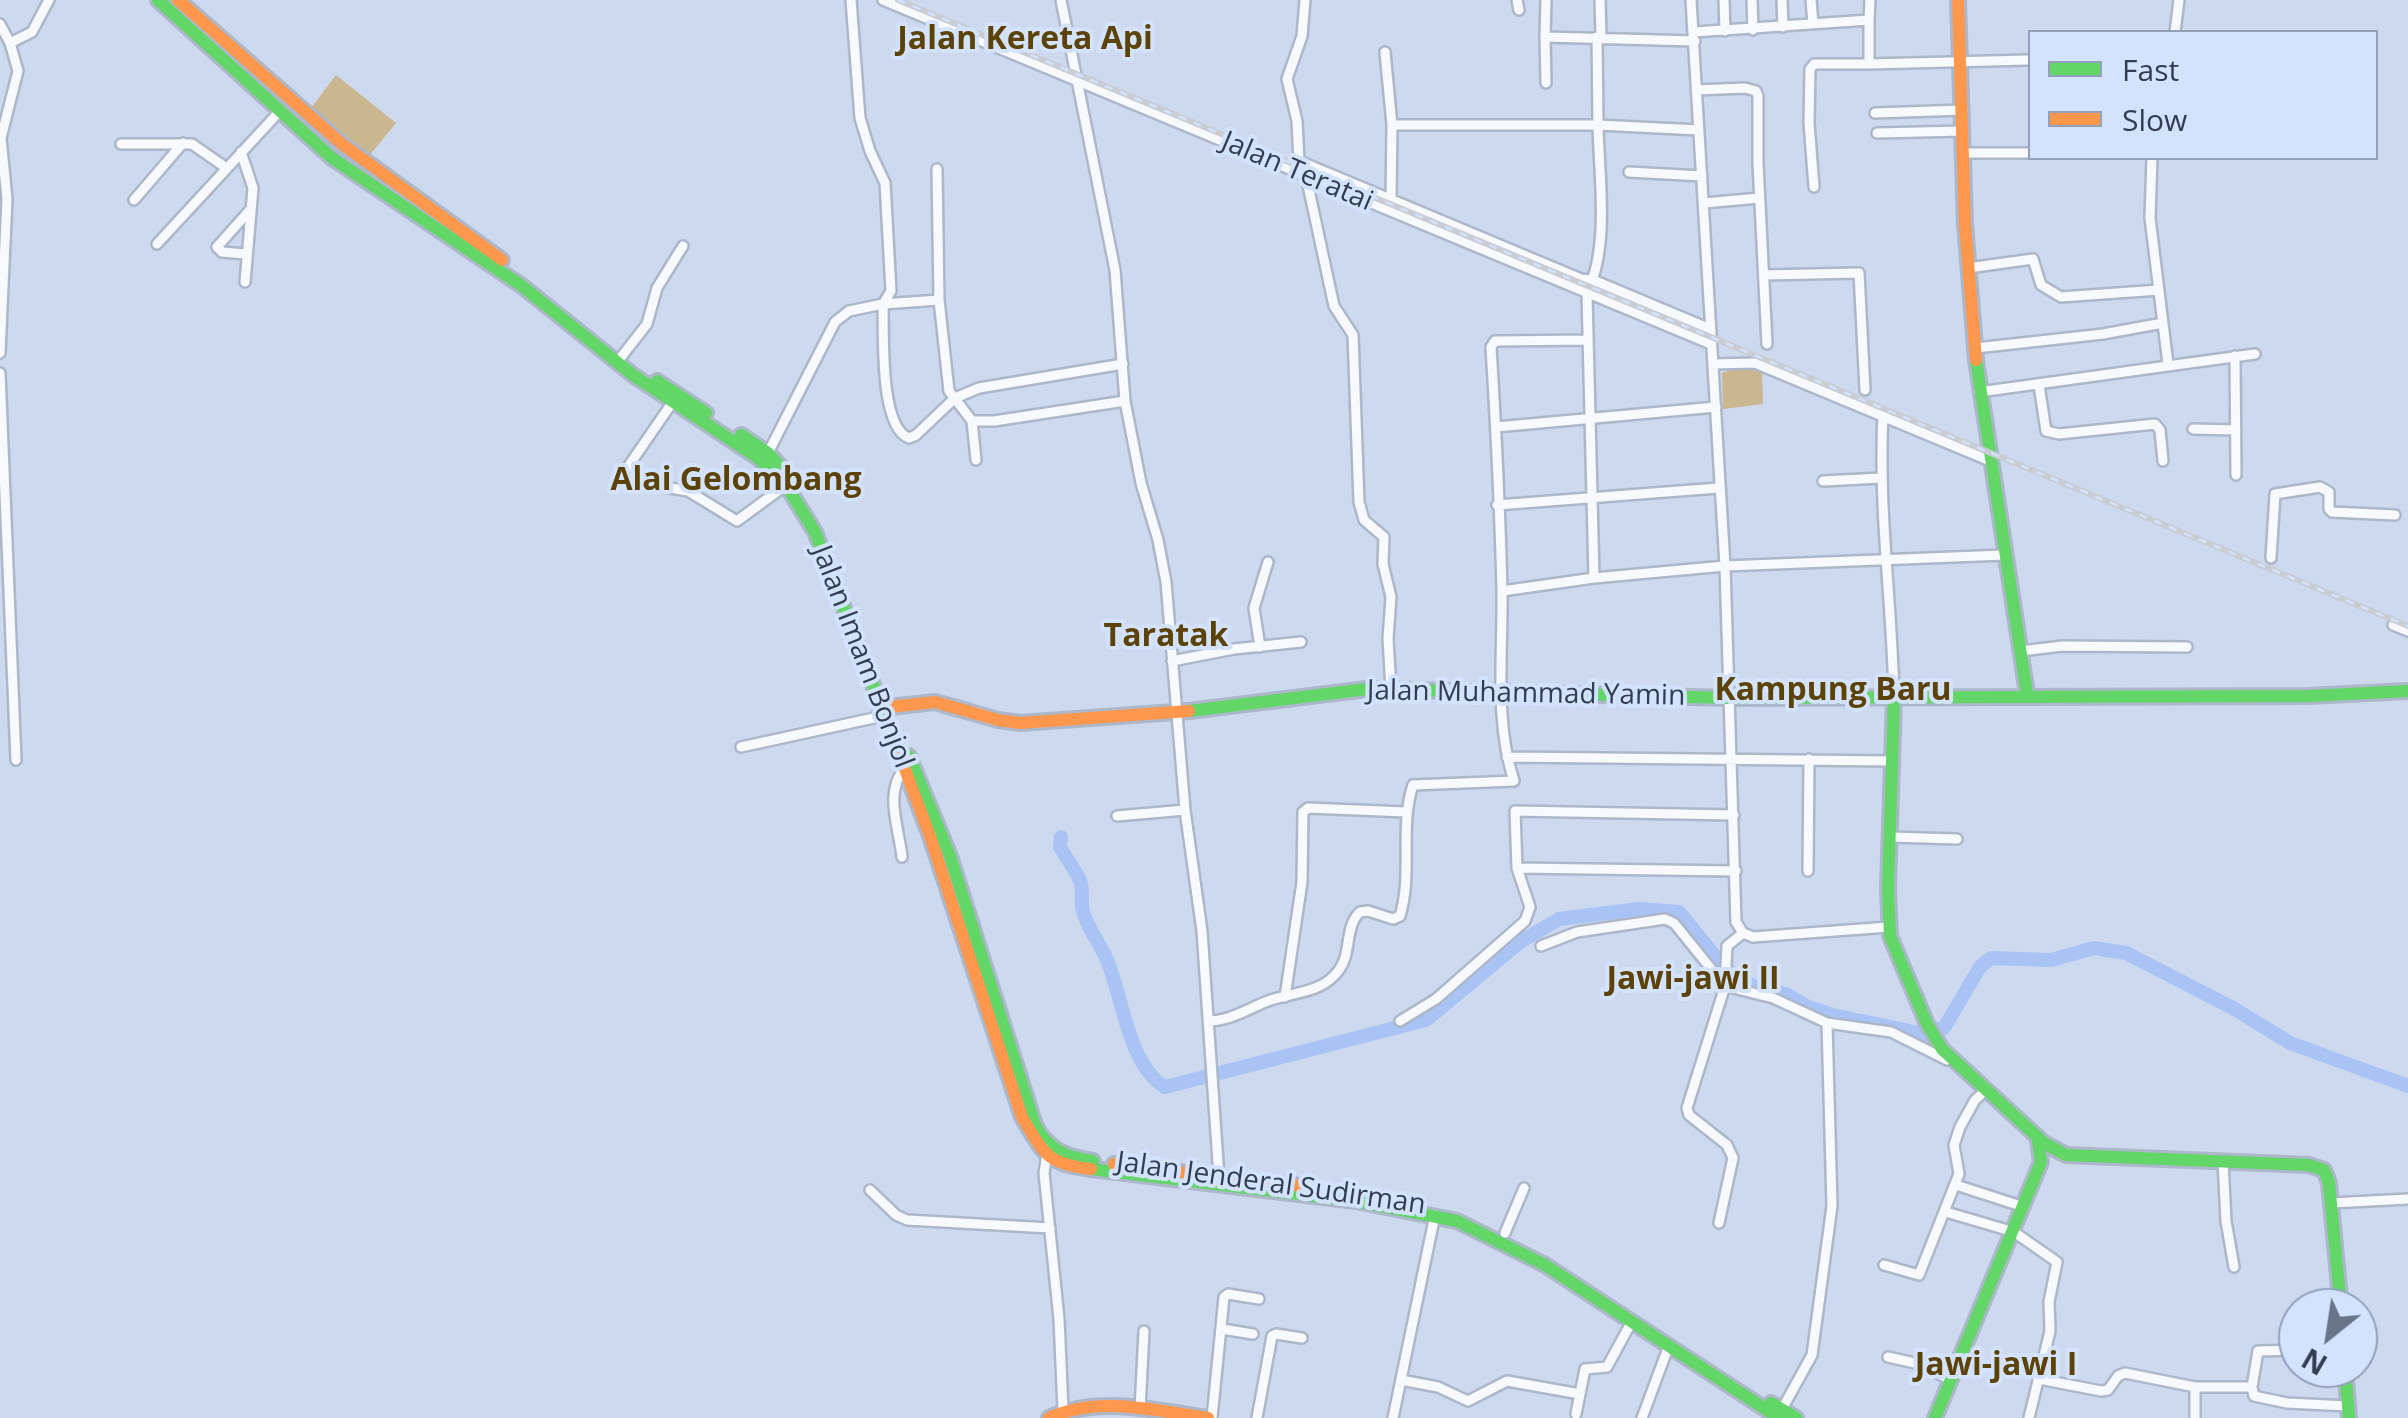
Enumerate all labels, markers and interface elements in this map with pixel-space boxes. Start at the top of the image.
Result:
district label: Jalan Kereta Api [897,21,1153,59]
legend [2028,30,2378,160]
text: Fast [2122,49,2179,90]
text: Slow [2122,99,2187,140]
street label: Jalan Teratai [1216,125,1378,219]
district label: Alai Gelombang [610,462,862,500]
street label: Jalan Imam Bonjol [804,541,920,773]
district label: Taratak [1104,618,1228,656]
district label: Kampung Baru [1714,672,1952,710]
street label: Jalan Muhammad Yamin [1367,674,1685,714]
district label: Jawi-jawi II [1606,961,1780,999]
street label: Jalan Jenderal Sudirman [1114,1146,1428,1222]
north arrow [2278,1288,2378,1388]
text: N [2295,1340,2333,1384]
district label: Jawi-jawi I [1915,1347,2077,1385]

